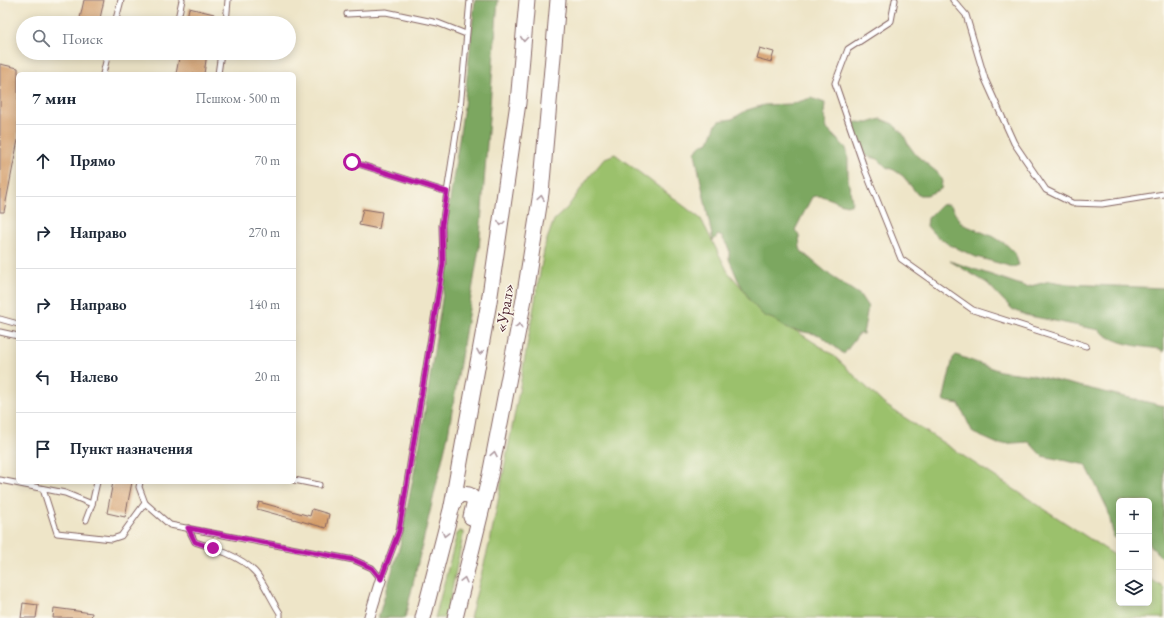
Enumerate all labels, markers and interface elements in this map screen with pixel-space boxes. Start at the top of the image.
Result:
search box [16,16,296,60]
icon: search [30,27,52,49]
text: Поиск [62,29,103,48]
one-way arrow [519,36,528,42]
text: 7 мин [32,87,76,109]
text: Пешком · 500 m [196,90,280,107]
icon: ahead [32,150,54,172]
text: Прямо [70,151,115,170]
text: 70 m [255,152,280,169]
route start [343,153,361,171]
one-way arrow [536,195,545,201]
one-way arrow [497,220,506,226]
icon: right [32,222,54,244]
text: Направо [70,223,127,242]
text: 270 m [249,224,280,241]
street label: «Урал» [490,282,519,334]
icon: right [32,294,54,316]
text: Направо [70,295,127,314]
text: 140 m [249,296,280,313]
one-way arrow [514,323,523,329]
one-way arrow [476,349,485,355]
icon: left [32,366,54,388]
text: Налево [70,367,118,386]
text: 20 m [255,368,280,385]
icon: arrive [32,438,54,460]
text: Пункт назначения [70,439,193,458]
one-way arrow [489,450,498,457]
map controls [1116,498,1152,606]
button: + [1116,498,1152,534]
one-way arrow [441,531,449,537]
button: − [1116,534,1152,570]
route end [204,539,222,557]
button: layers [1116,570,1152,606]
one-way arrow [460,577,468,583]

